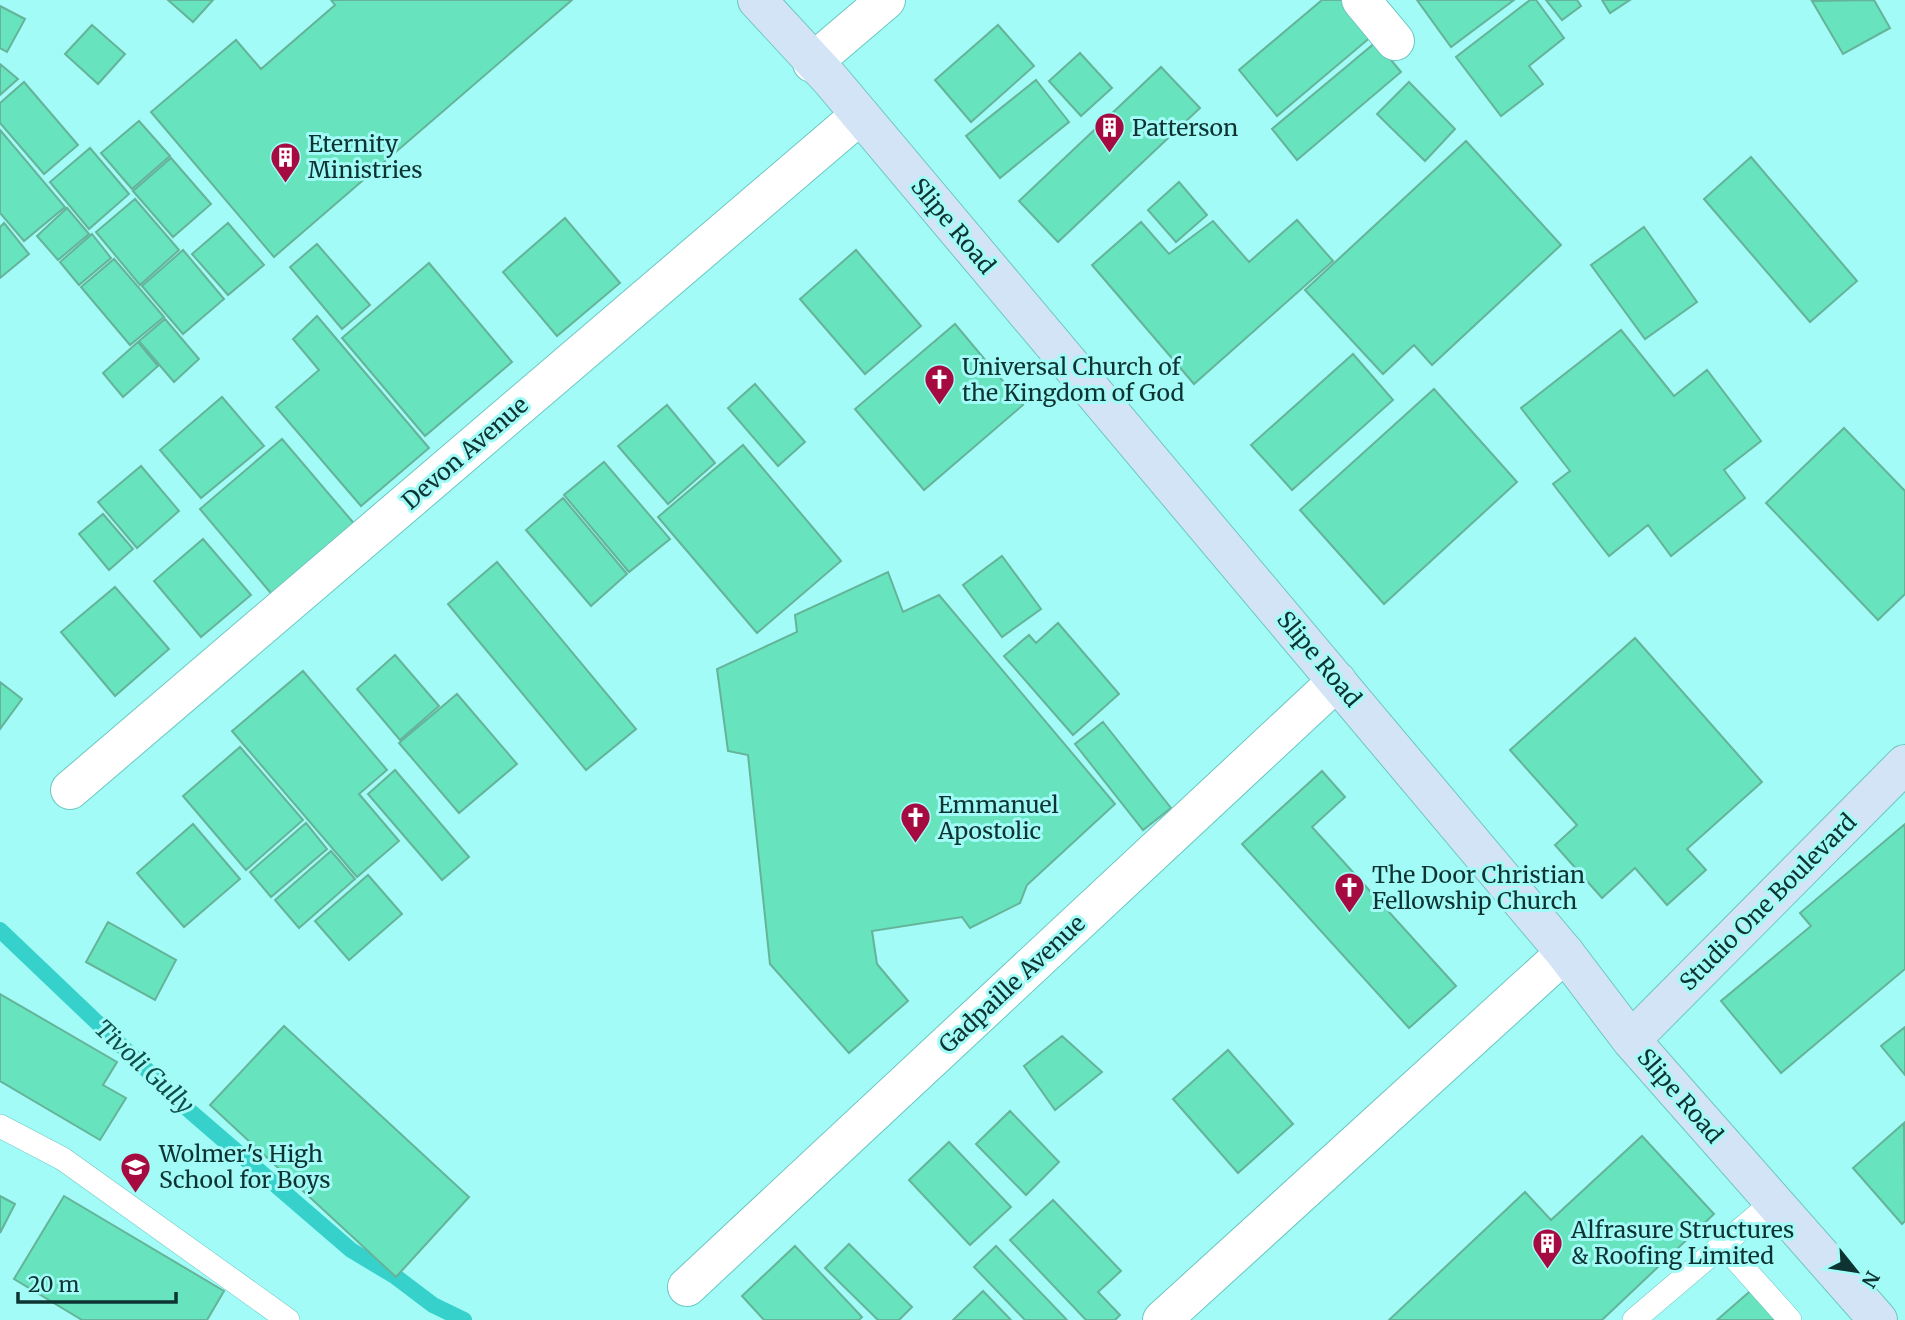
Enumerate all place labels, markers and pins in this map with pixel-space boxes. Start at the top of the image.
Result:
building icon: Patterson [1092,111,1126,155]
place label: Patterson [1132,113,1238,142]
place label: Eternity Ministries [308,129,422,184]
building icon: Eternity Ministries [268,140,302,184]
place label: Universal Church of the Kingdom of God [962,352,1184,407]
church icon: Universal Church of the Kingdom of God [922,363,956,407]
place label: Emmanuel Apostolic [937,790,1059,845]
church icon: Emmanuel Apostolic [898,801,932,845]
place label: The Door Christian Fellowship Church [1372,860,1585,915]
church icon: The Door Christian Fellowship Church [1332,871,1366,915]
place label: Wolmer's High School for Boys [158,1139,331,1194]
school or university icon: Wolmer's High School for Boys [119,1150,153,1194]
place label: Alfrasure Structures & Roofing Limited [1570,1215,1794,1270]
building icon: Alfrasure Structures & Roofing Limited [1531,1226,1565,1270]

